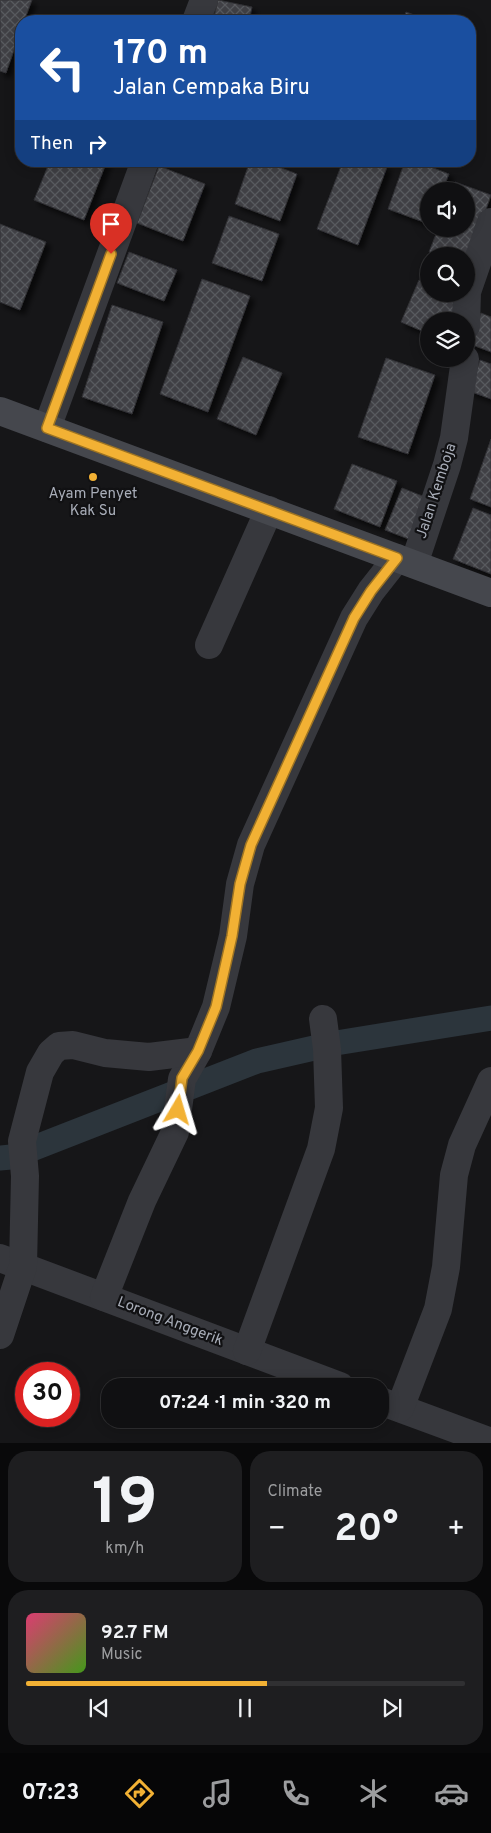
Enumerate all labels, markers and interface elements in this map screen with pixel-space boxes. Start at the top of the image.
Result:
text: 170 m [113,32,208,76]
icon: left [30,35,95,100]
text: Jalan Cempaka Biru [113,75,310,102]
icon: right [83,130,111,158]
text: Then [30,132,73,156]
map controls [420,182,475,367]
button: sound [420,182,475,237]
pin [90,203,132,254]
icon: arrive [97,210,125,238]
button: search [420,247,475,302]
button: layers [420,312,475,367]
street label: Jalan Kemboja [413,441,461,541]
marker: Ayam Penyet Kak Su [87,471,99,483]
place label: Ayam Penyet Kak Su [49,485,137,521]
position arrow [151,1083,203,1135]
street label: Lorong Anggerik [114,1293,226,1351]
speed limit sign: 30 [15,1362,80,1427]
text: 07:24 · 1 min · 320 m [159,1391,331,1415]
text: 19 [92,1465,158,1547]
text: Climate [268,1482,322,1502]
text: 20° [334,1506,398,1555]
text: − [268,1512,286,1548]
text: + [447,1512,465,1548]
text: km/h [105,1539,144,1559]
text: 92.7 FM [101,1621,169,1645]
text: Music [101,1645,142,1665]
icon: previous [85,1694,113,1722]
icon: pause [231,1694,259,1722]
icon: next [378,1694,406,1722]
icon: directions [122,1776,157,1811]
icon: music [200,1776,235,1811]
icon: phone [278,1776,313,1811]
icon: climate [356,1776,391,1811]
icon: car [434,1776,469,1811]
text: 07:23 [22,1780,79,1807]

